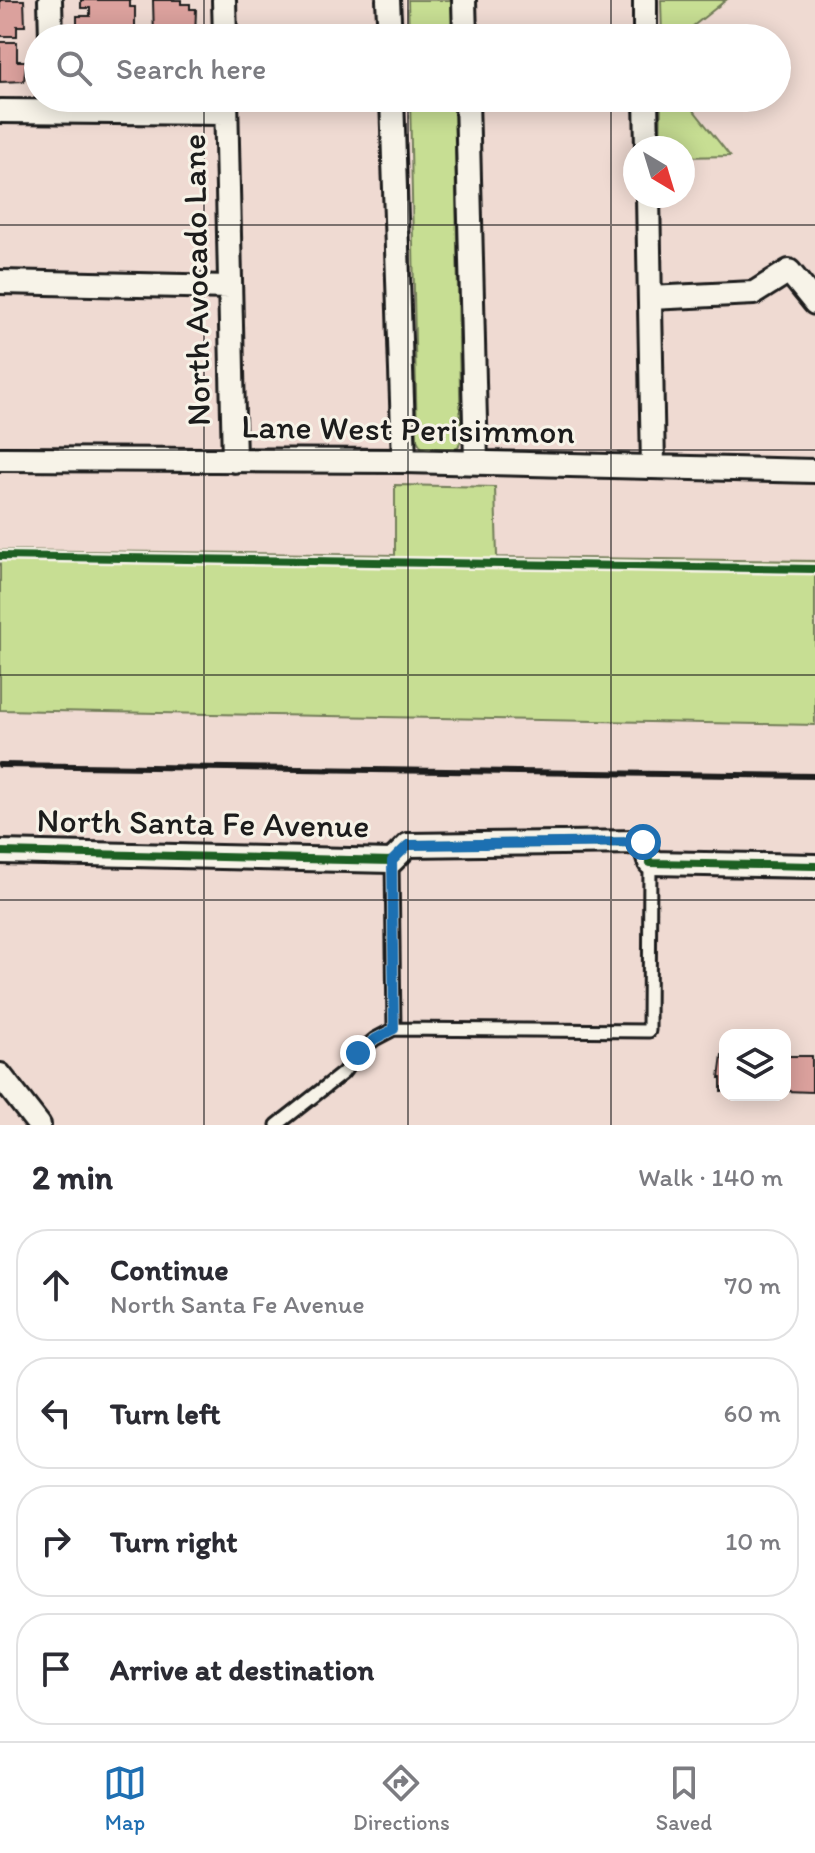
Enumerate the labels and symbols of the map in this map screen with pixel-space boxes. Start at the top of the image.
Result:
street label: North Avocado Lane [173,134,219,426]
north arrow [623,136,695,208]
street label: Lane West Perisimmon [241,406,575,452]
street label: North Santa Fe Avenue [36,800,370,846]
route start [625,824,661,860]
route end [340,1035,376,1071]

